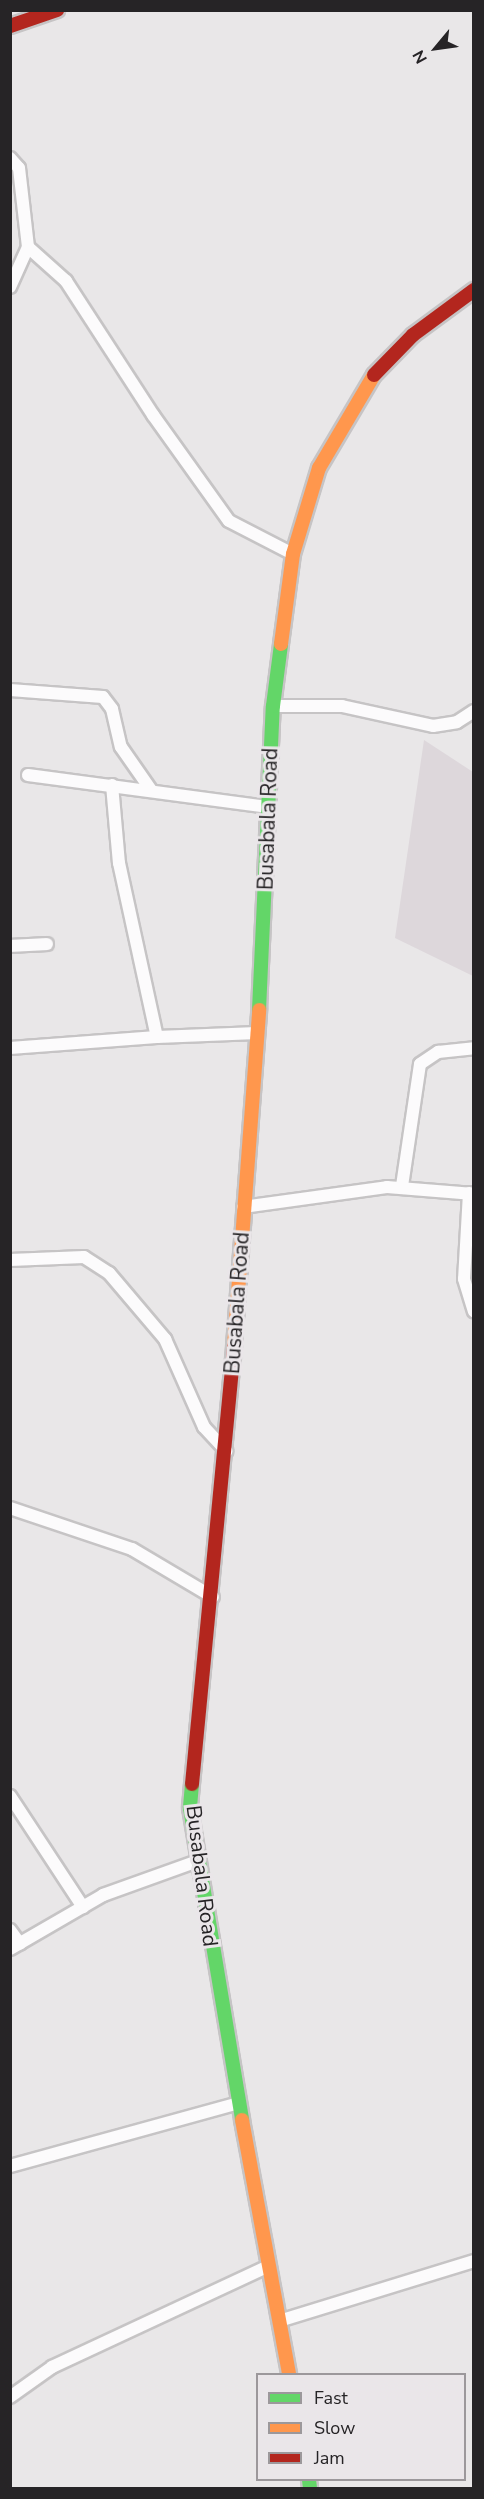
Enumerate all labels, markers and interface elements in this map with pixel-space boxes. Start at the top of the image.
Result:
north arrow [406,18,466,78]
text: N [408,46,433,67]
street label: Busabala Road [253,748,283,890]
street label: Busabala Road [219,1231,255,1375]
street label: Busabala Road [181,1804,223,1948]
legend [256,2373,466,2481]
text: Fast [314,2386,348,2410]
text: Slow [314,2416,355,2440]
text: Jam [314,2446,345,2470]

